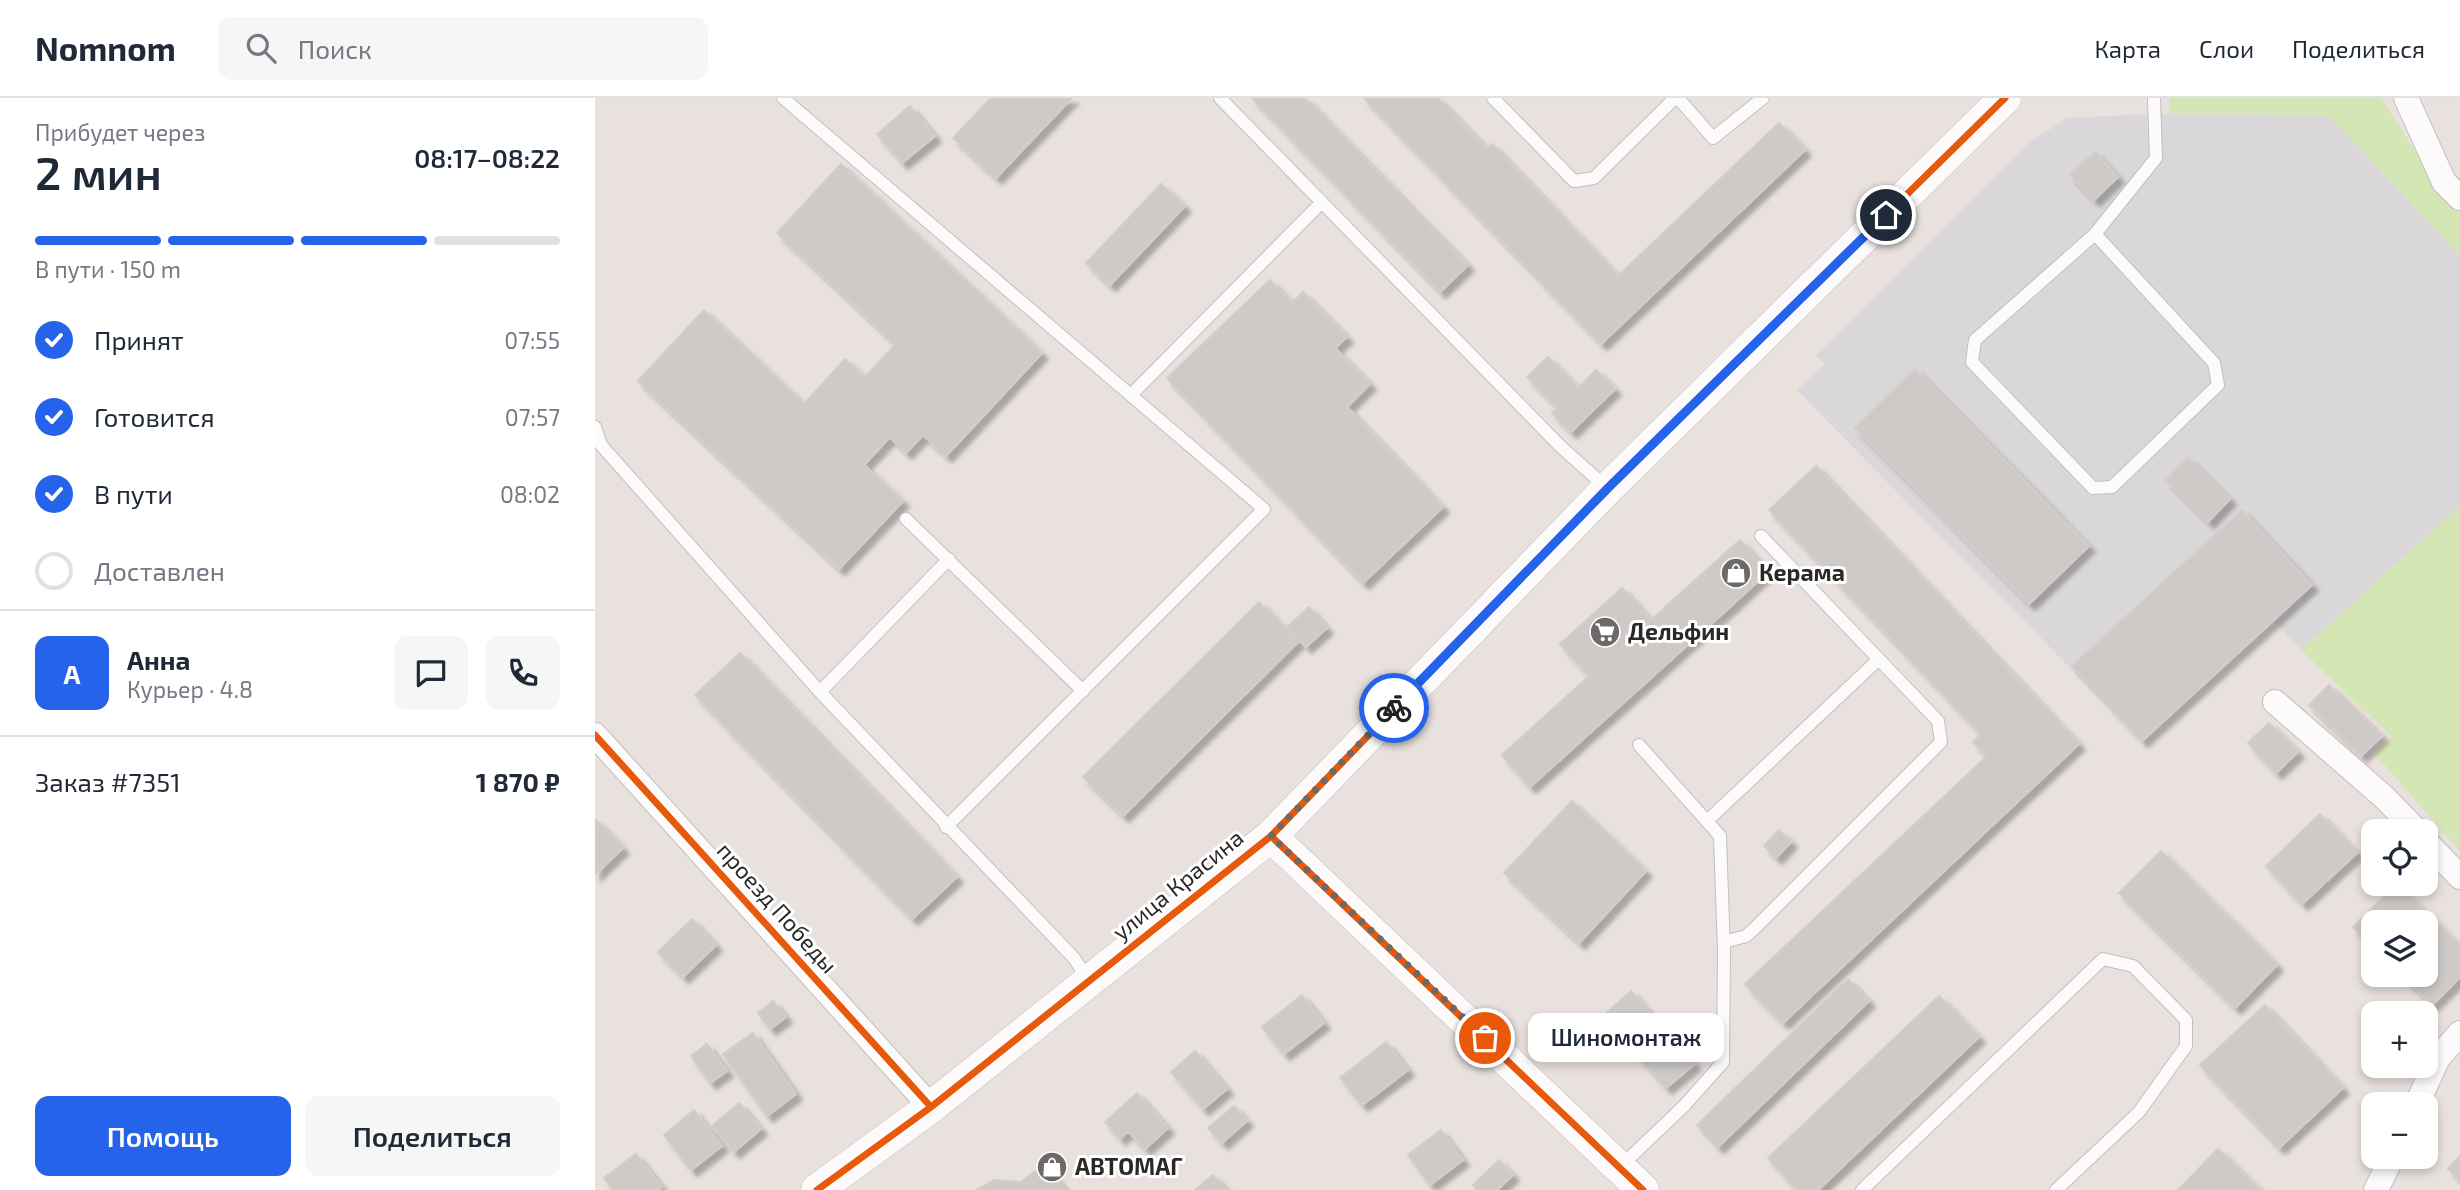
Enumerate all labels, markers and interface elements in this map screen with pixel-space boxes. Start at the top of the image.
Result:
search box [218,17,708,80]
text: Nomnom [35,28,176,68]
icon: search [242,29,280,67]
text: Поиск [298,33,372,64]
text: Карта [2094,34,2161,63]
text: Слои [2199,34,2254,63]
text: Поделиться [2292,34,2425,63]
text: Прибудет через [35,118,205,146]
text: 08:17–08:22 [414,142,560,173]
text: 2 мин [35,144,162,199]
pin [1856,185,1916,245]
icon: home [1867,196,1905,234]
text: В пути · 150 m [35,255,181,283]
icon: check [35,321,73,359]
text: Принят [94,324,184,355]
text: 07:55 [504,326,560,354]
icon: check [35,398,73,436]
text: Готовится [94,401,215,432]
text: 07:57 [505,403,560,431]
icon: check [35,475,73,513]
text: В пути [94,478,173,509]
text: 08:02 [500,480,560,508]
text: Доставлен [94,555,225,586]
shop icon: Керама [1719,556,1753,590]
place label: Керама [1759,558,1845,586]
supermarket icon: Дельфин [1588,615,1622,649]
place label: Дельфин [1628,617,1729,645]
button: chat [394,636,468,710]
button: phone [486,636,560,710]
text: Анна [127,644,190,675]
text: А [64,658,80,689]
courier [1359,673,1429,743]
text: Курьер · 4.8 [127,675,253,703]
icon: bike [1375,689,1413,727]
text: Заказ #7351 [35,766,181,797]
text: 1 870 ₽ [476,766,560,797]
map controls [2361,819,2438,1169]
button: locate [2361,819,2438,896]
street label: улица Красина [1106,823,1249,946]
street label: проезд Победы [712,836,844,978]
button: layers [2361,910,2438,987]
button: + [2361,1001,2438,1078]
pin [1455,1008,1515,1068]
callout: Шиномонтаж [1527,1014,1723,1062]
icon: bag [1466,1019,1504,1057]
text: Шиномонтаж [1551,1023,1701,1051]
button: − [2361,1092,2438,1169]
button: Помощь [35,1096,291,1176]
button: Поделиться [305,1096,560,1176]
shop icon: АВТОМАГ [1035,1150,1069,1184]
place label: АВТОМАГ [1075,1152,1183,1180]

